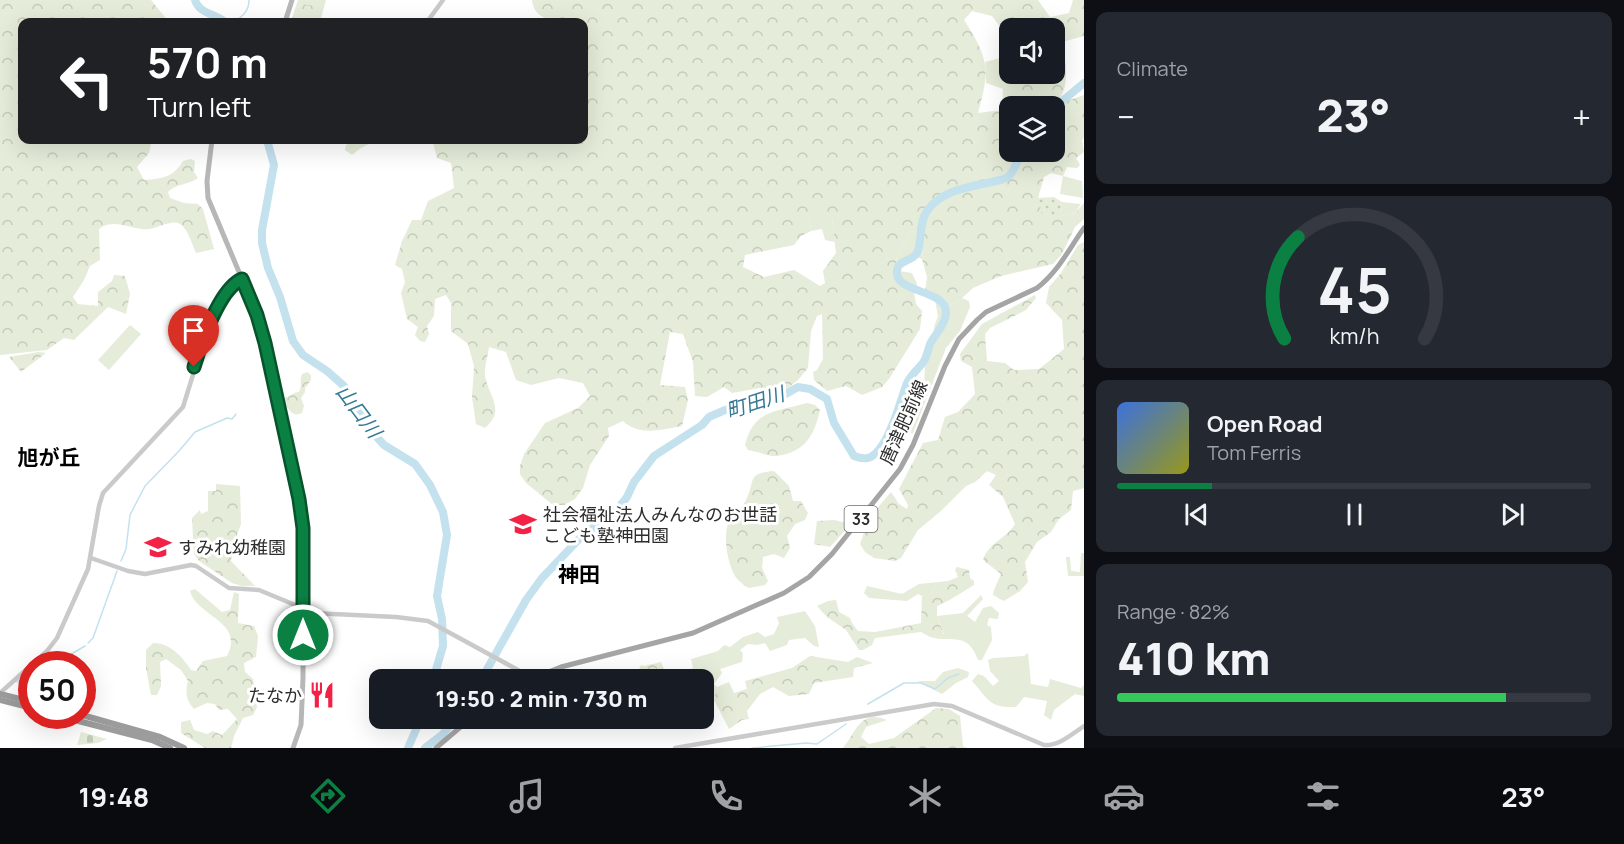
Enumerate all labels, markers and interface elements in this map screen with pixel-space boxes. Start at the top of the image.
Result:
map controls [999,18,1065,162]
button: sound [999,18,1065,84]
text: 570 m [147,33,268,91]
icon: left [48,42,126,120]
text: Climate [1117,55,1188,82]
text: 23° [1316,84,1390,146]
text: Turn left [147,88,251,125]
text: − [1117,94,1135,139]
text: + [1572,94,1591,139]
button: layers [999,96,1065,162]
text: 45 [1317,246,1391,332]
pin [168,305,219,367]
icon: arrive [177,314,210,347]
text: km/h [1329,321,1379,350]
street label: 唐津肥前線 [874,376,932,468]
water label: 山口川 [330,379,389,445]
water label: 町田川 [722,379,790,424]
text: Open Road [1207,409,1322,439]
text: Tom Ferris [1207,439,1301,466]
district label: 旭が丘 [18,443,81,471]
icon: previous [1180,498,1213,531]
icon: pause [1338,498,1371,531]
icon: next [1496,498,1529,531]
place label: 社会福祉法人みんなのお世話 こども塾神田園 [543,502,777,547]
road number: 33 [844,506,878,532]
school or university icon: 社会福祉法人みんなのお世話 こども塾神田園 [508,509,538,539]
school or university icon: すみれ幼稚園 [143,532,173,562]
place label: すみれ幼稚園 [178,535,286,559]
district label: 神田 [558,560,600,588]
text: Range · 82% [1117,598,1230,625]
position arrow [271,603,335,667]
text: 410 km [1117,627,1271,689]
speed limit sign: 50 [18,651,96,729]
restaurant icon: たなか [307,680,337,710]
place label: たなか [248,683,302,707]
text: 19:50 · 2 min · 730 m [436,684,647,714]
icon: directions [307,775,349,817]
icon: music [506,775,548,817]
icon: phone [705,775,747,817]
icon: climate [904,775,946,817]
icon: car [1103,775,1145,817]
icon: filters [1302,775,1344,817]
text: 19:48 [79,778,149,815]
text: 23° [1501,778,1545,815]

